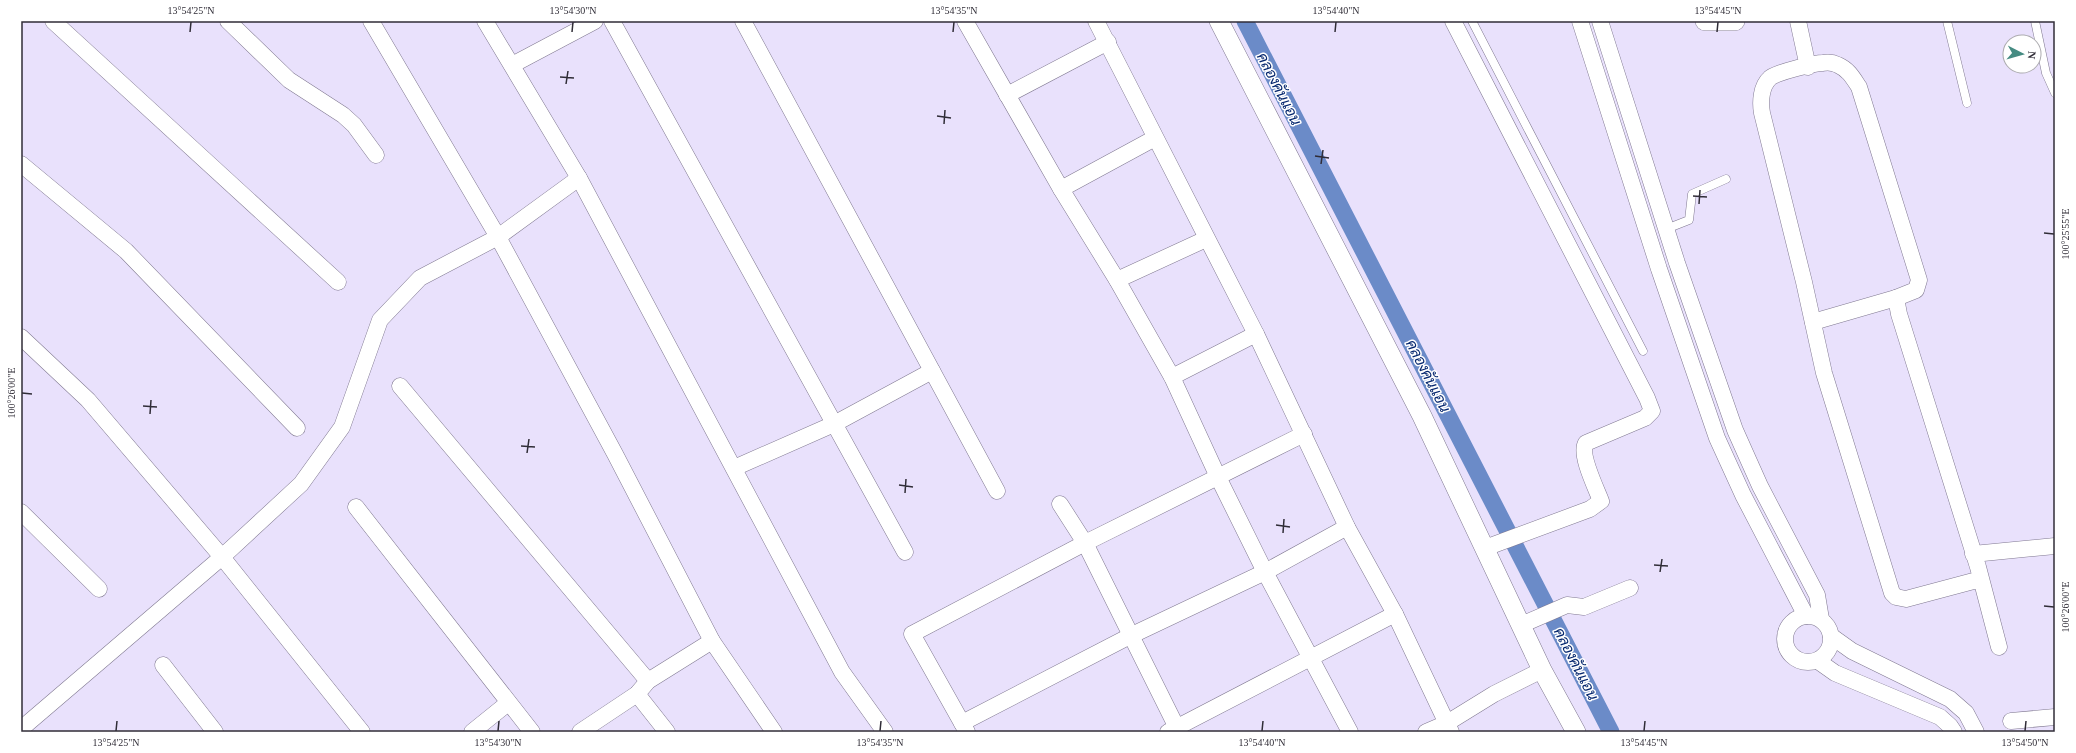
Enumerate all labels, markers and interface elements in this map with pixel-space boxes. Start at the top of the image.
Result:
text: 13°54'25"N [167,5,215,16]
text: 13°54'30"N [549,5,597,16]
text: 13°54'35"N [930,5,978,16]
text: 13°54'40"N [1312,5,1360,16]
text: 13°54'45"N [1694,5,1742,16]
north arrow [2002,34,2042,74]
water label: คลองคันแอน [1254,50,1305,128]
text: N [2026,50,2038,60]
text: 100°25'55"E [2060,209,2071,260]
water label: คลองคันแอน [1403,337,1454,415]
text: 100°26'00"E [6,368,17,419]
text: 100°26'00"E [2060,582,2071,633]
water label: คลองคันแอน [1551,625,1602,703]
text: 13°54'25"N [92,737,140,748]
text: 13°54'30"N [474,737,522,748]
text: 13°54'35"N [856,737,904,748]
text: 13°54'40"N [1238,737,1286,748]
text: 13°54'45"N [1620,737,1668,748]
text: 13°54'50"N [2001,737,2049,748]

